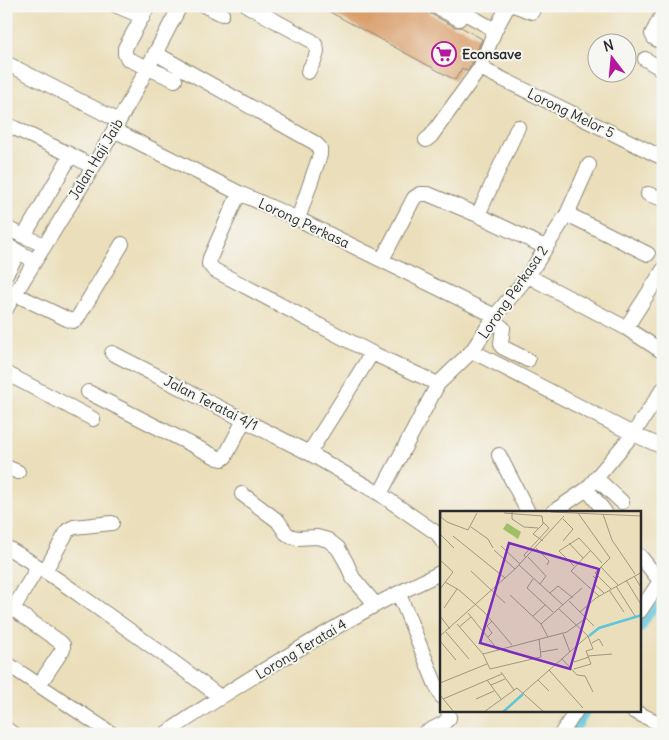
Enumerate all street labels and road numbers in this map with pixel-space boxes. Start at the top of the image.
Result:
street label: Lorong Melor 5 [524,84,618,142]
street label: Jalan Haji Jaib [65,115,127,203]
street label: Lorong Perkasa [256,194,352,252]
street label: Lorong Perkasa 2 [474,242,552,342]
street label: Jalan Teratai 4/1 [161,372,261,434]
street label: Lorong Teratai 4 [252,615,350,683]

